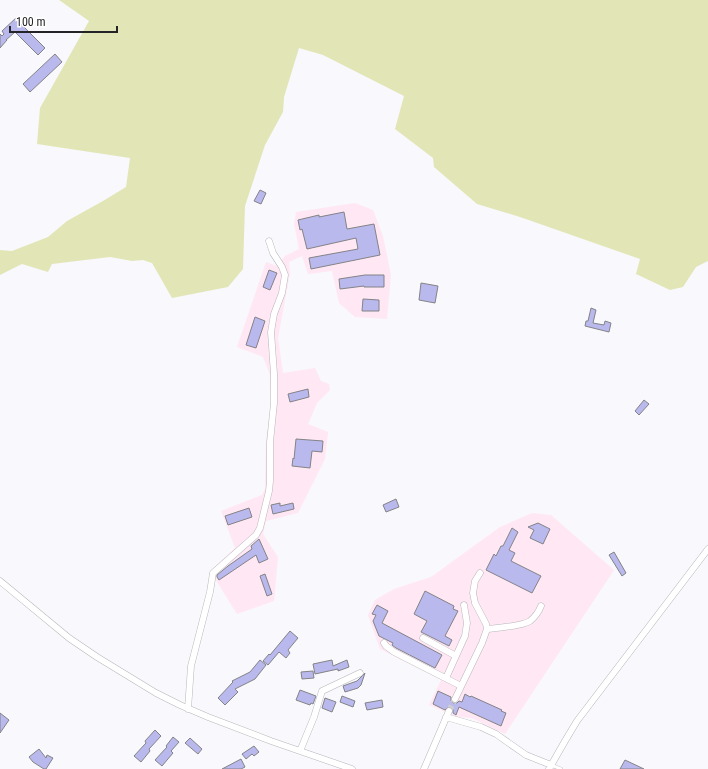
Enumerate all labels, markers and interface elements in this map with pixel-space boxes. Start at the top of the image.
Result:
scale bar [10,8,117,34]
text: 100 m [16,15,46,29]

